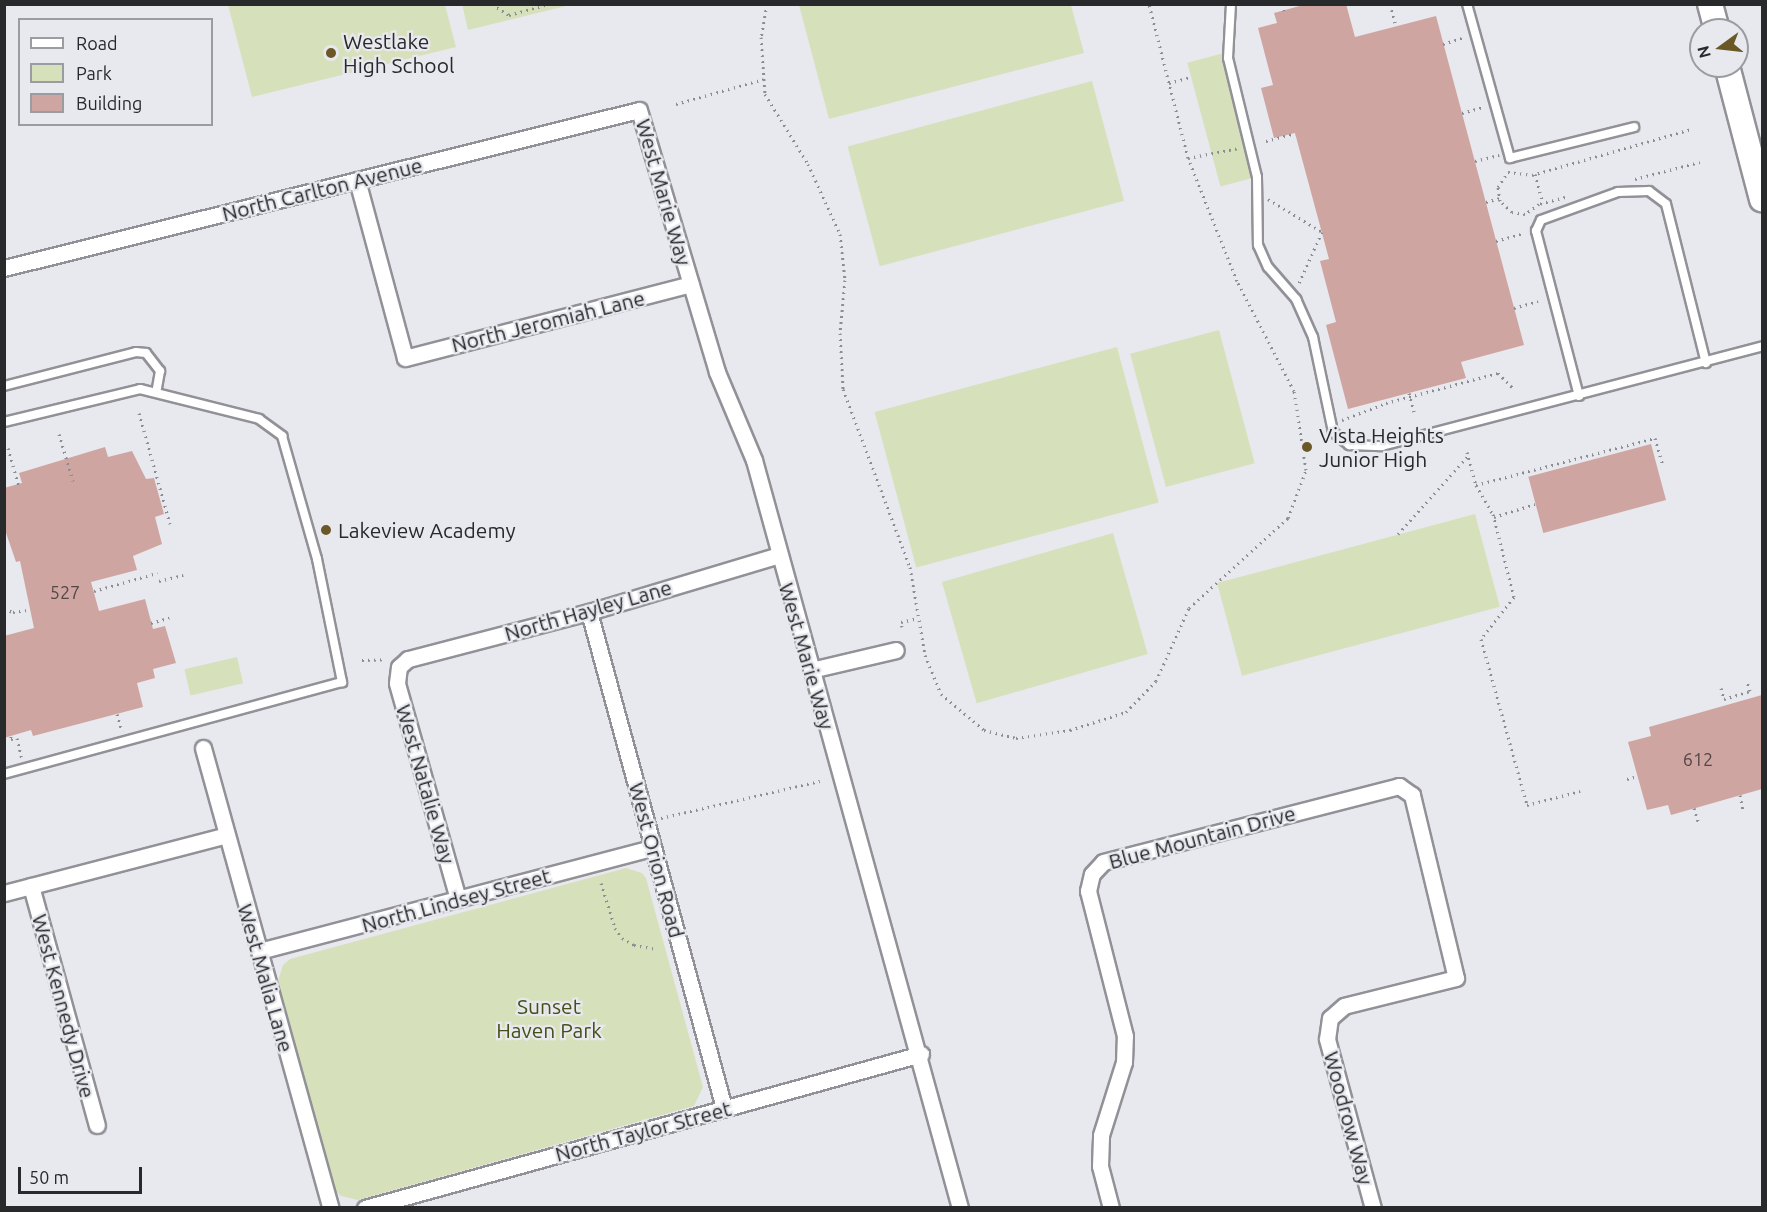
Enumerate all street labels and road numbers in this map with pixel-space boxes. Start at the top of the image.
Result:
street label: West Marie Way [631,116,697,268]
street label: North Carlton Avenue [219,152,425,226]
street label: North Jeromiah Lane [449,285,647,357]
street label: North Hayley Lane [501,574,675,646]
street label: West Marie Way [774,580,840,732]
street label: West Natalie Way [391,701,461,867]
street label: West Orion Road [624,780,690,940]
street label: Blue Mountain Drive [1106,800,1298,874]
street label: North Lindsey Street [359,863,553,937]
street label: West Malia Lane [233,901,299,1055]
street label: West Kennedy Drive [27,911,101,1101]
street label: Woodrow Way [1319,1048,1379,1188]
street label: North Taylor Street [552,1095,734,1167]

